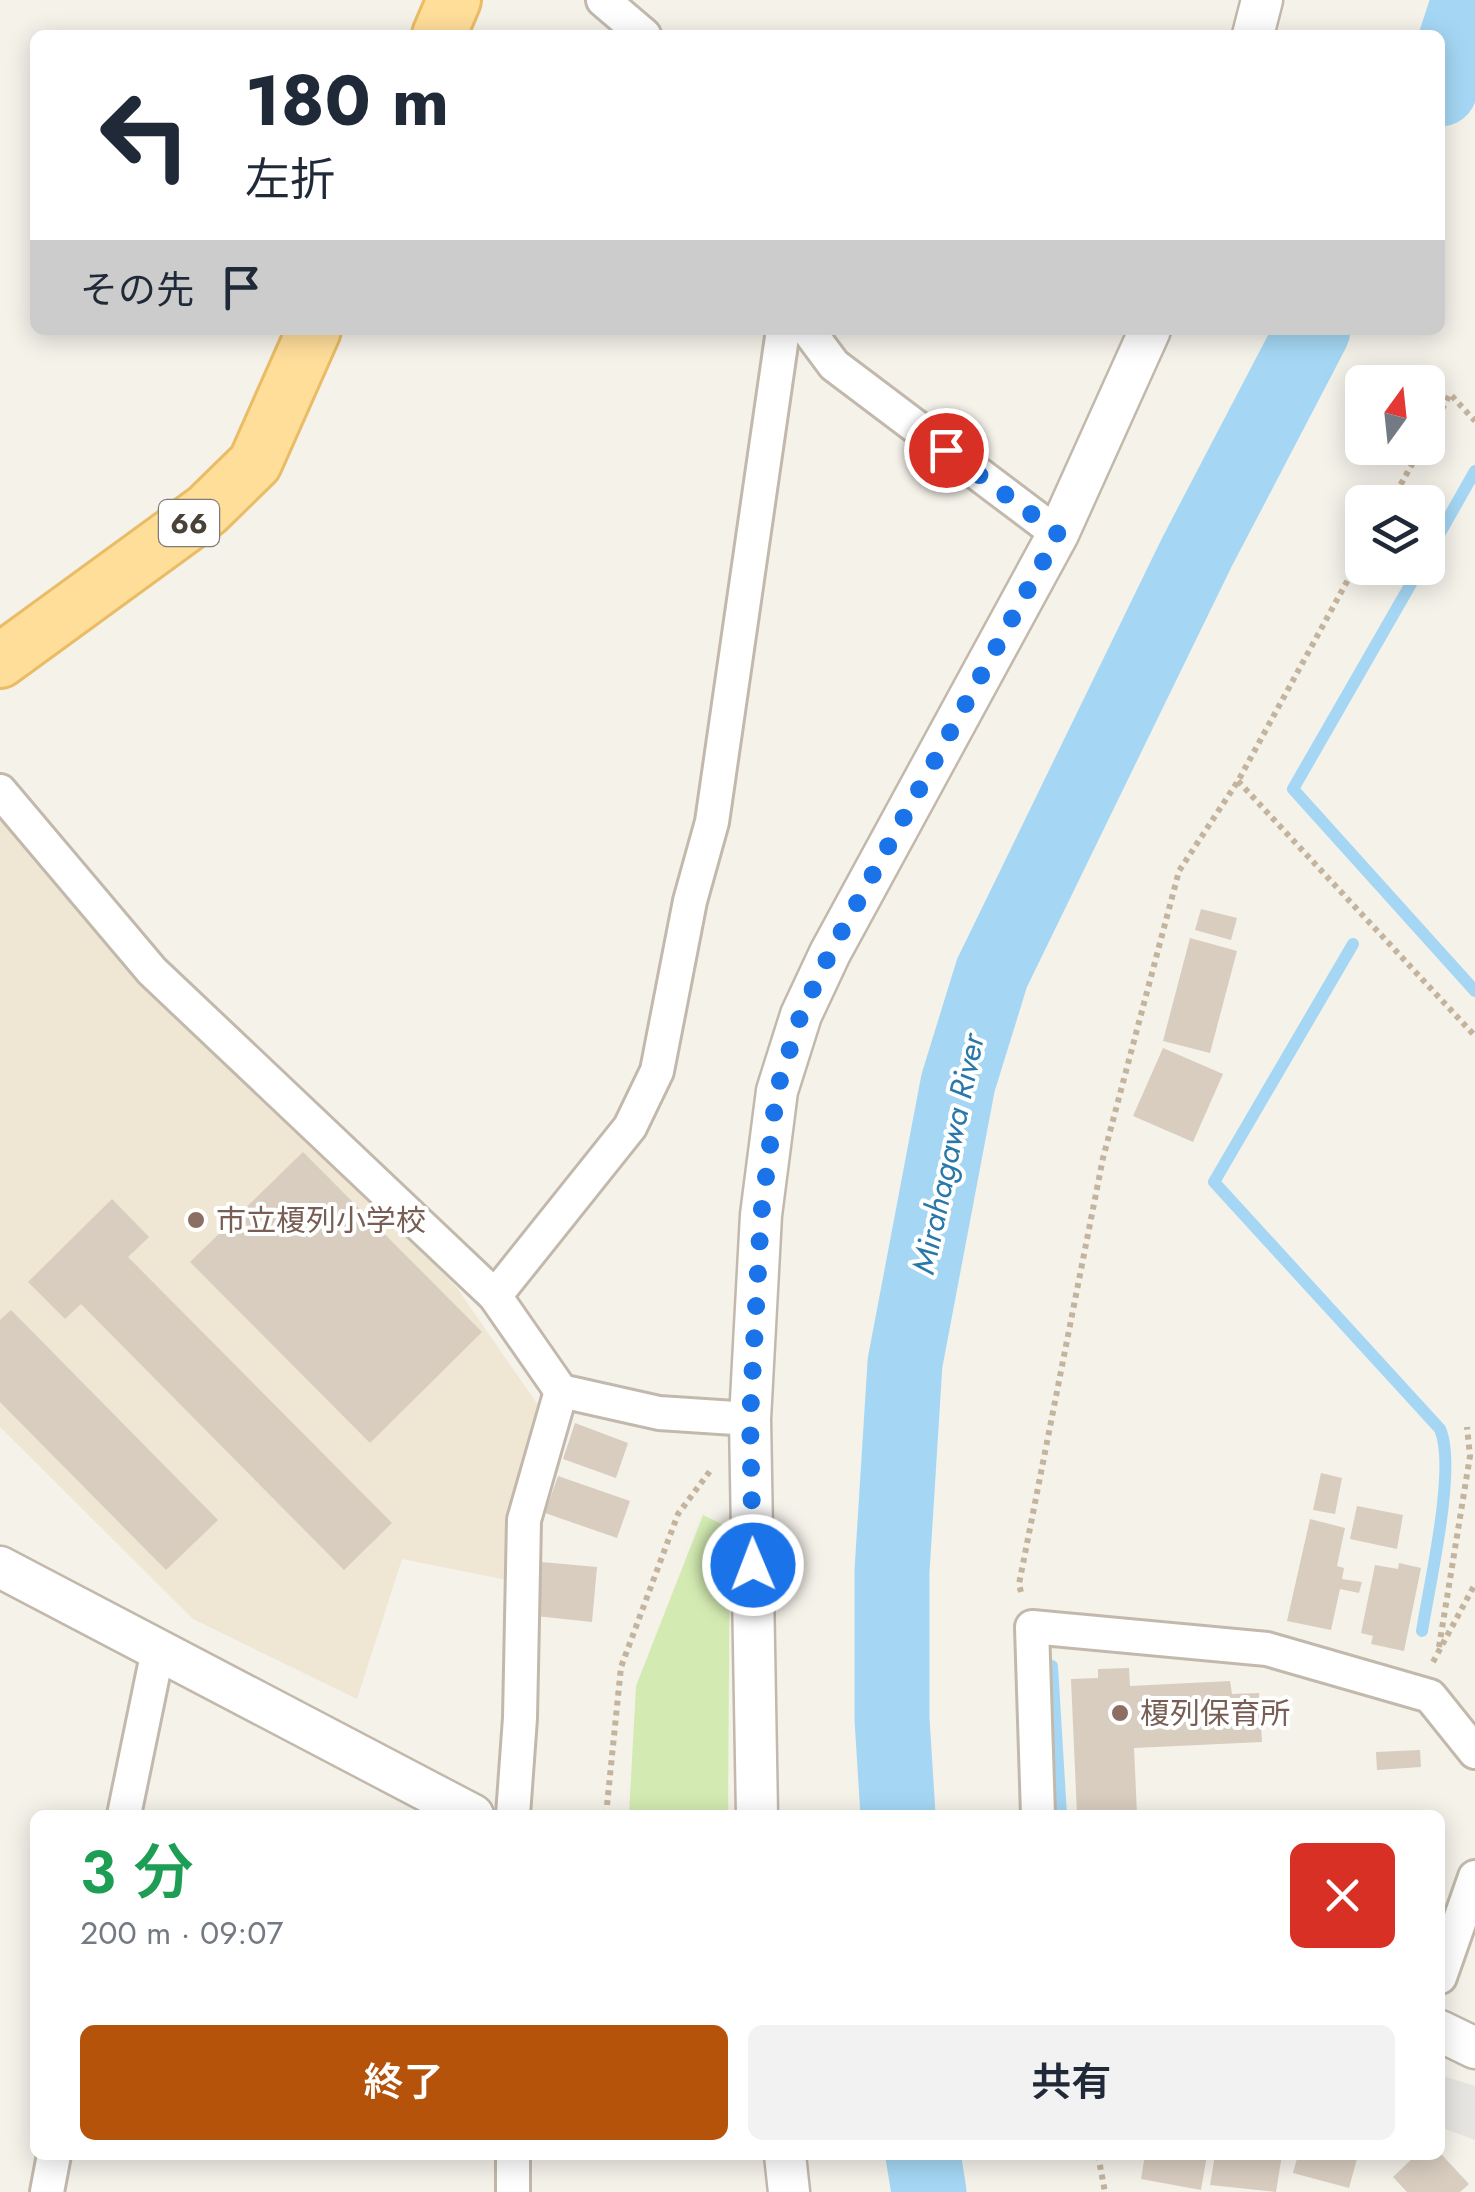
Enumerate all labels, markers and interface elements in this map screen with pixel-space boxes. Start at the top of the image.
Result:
text: 180 m [245,50,449,151]
icon: left [80,70,210,200]
text: 左折 [245,147,335,212]
icon: arrive [214,260,269,315]
text: その先 [80,262,194,317]
north arrow [1345,365,1445,465]
map controls [1345,365,1445,585]
pin [904,408,989,493]
icon: arrive [919,423,974,478]
button: layers [1345,485,1445,585]
road number: 66 [159,500,219,546]
water label: Mirahagawa River [900,1027,996,1278]
place label: 市立榎列小学校 [216,1199,426,1242]
marker: 市立榎列小学校 [185,1209,207,1231]
position arrow [701,1513,805,1617]
place label: 榎列保育所 [1140,1692,1290,1735]
marker: 榎列保育所 [1109,1702,1131,1724]
text: 3 分 [80,1829,194,1916]
button: close [1290,1843,1395,1948]
text: 200 m · 09:07 [80,1910,283,1956]
button: 終了 [80,2025,728,2140]
button: 共有 [748,2025,1395,2140]

